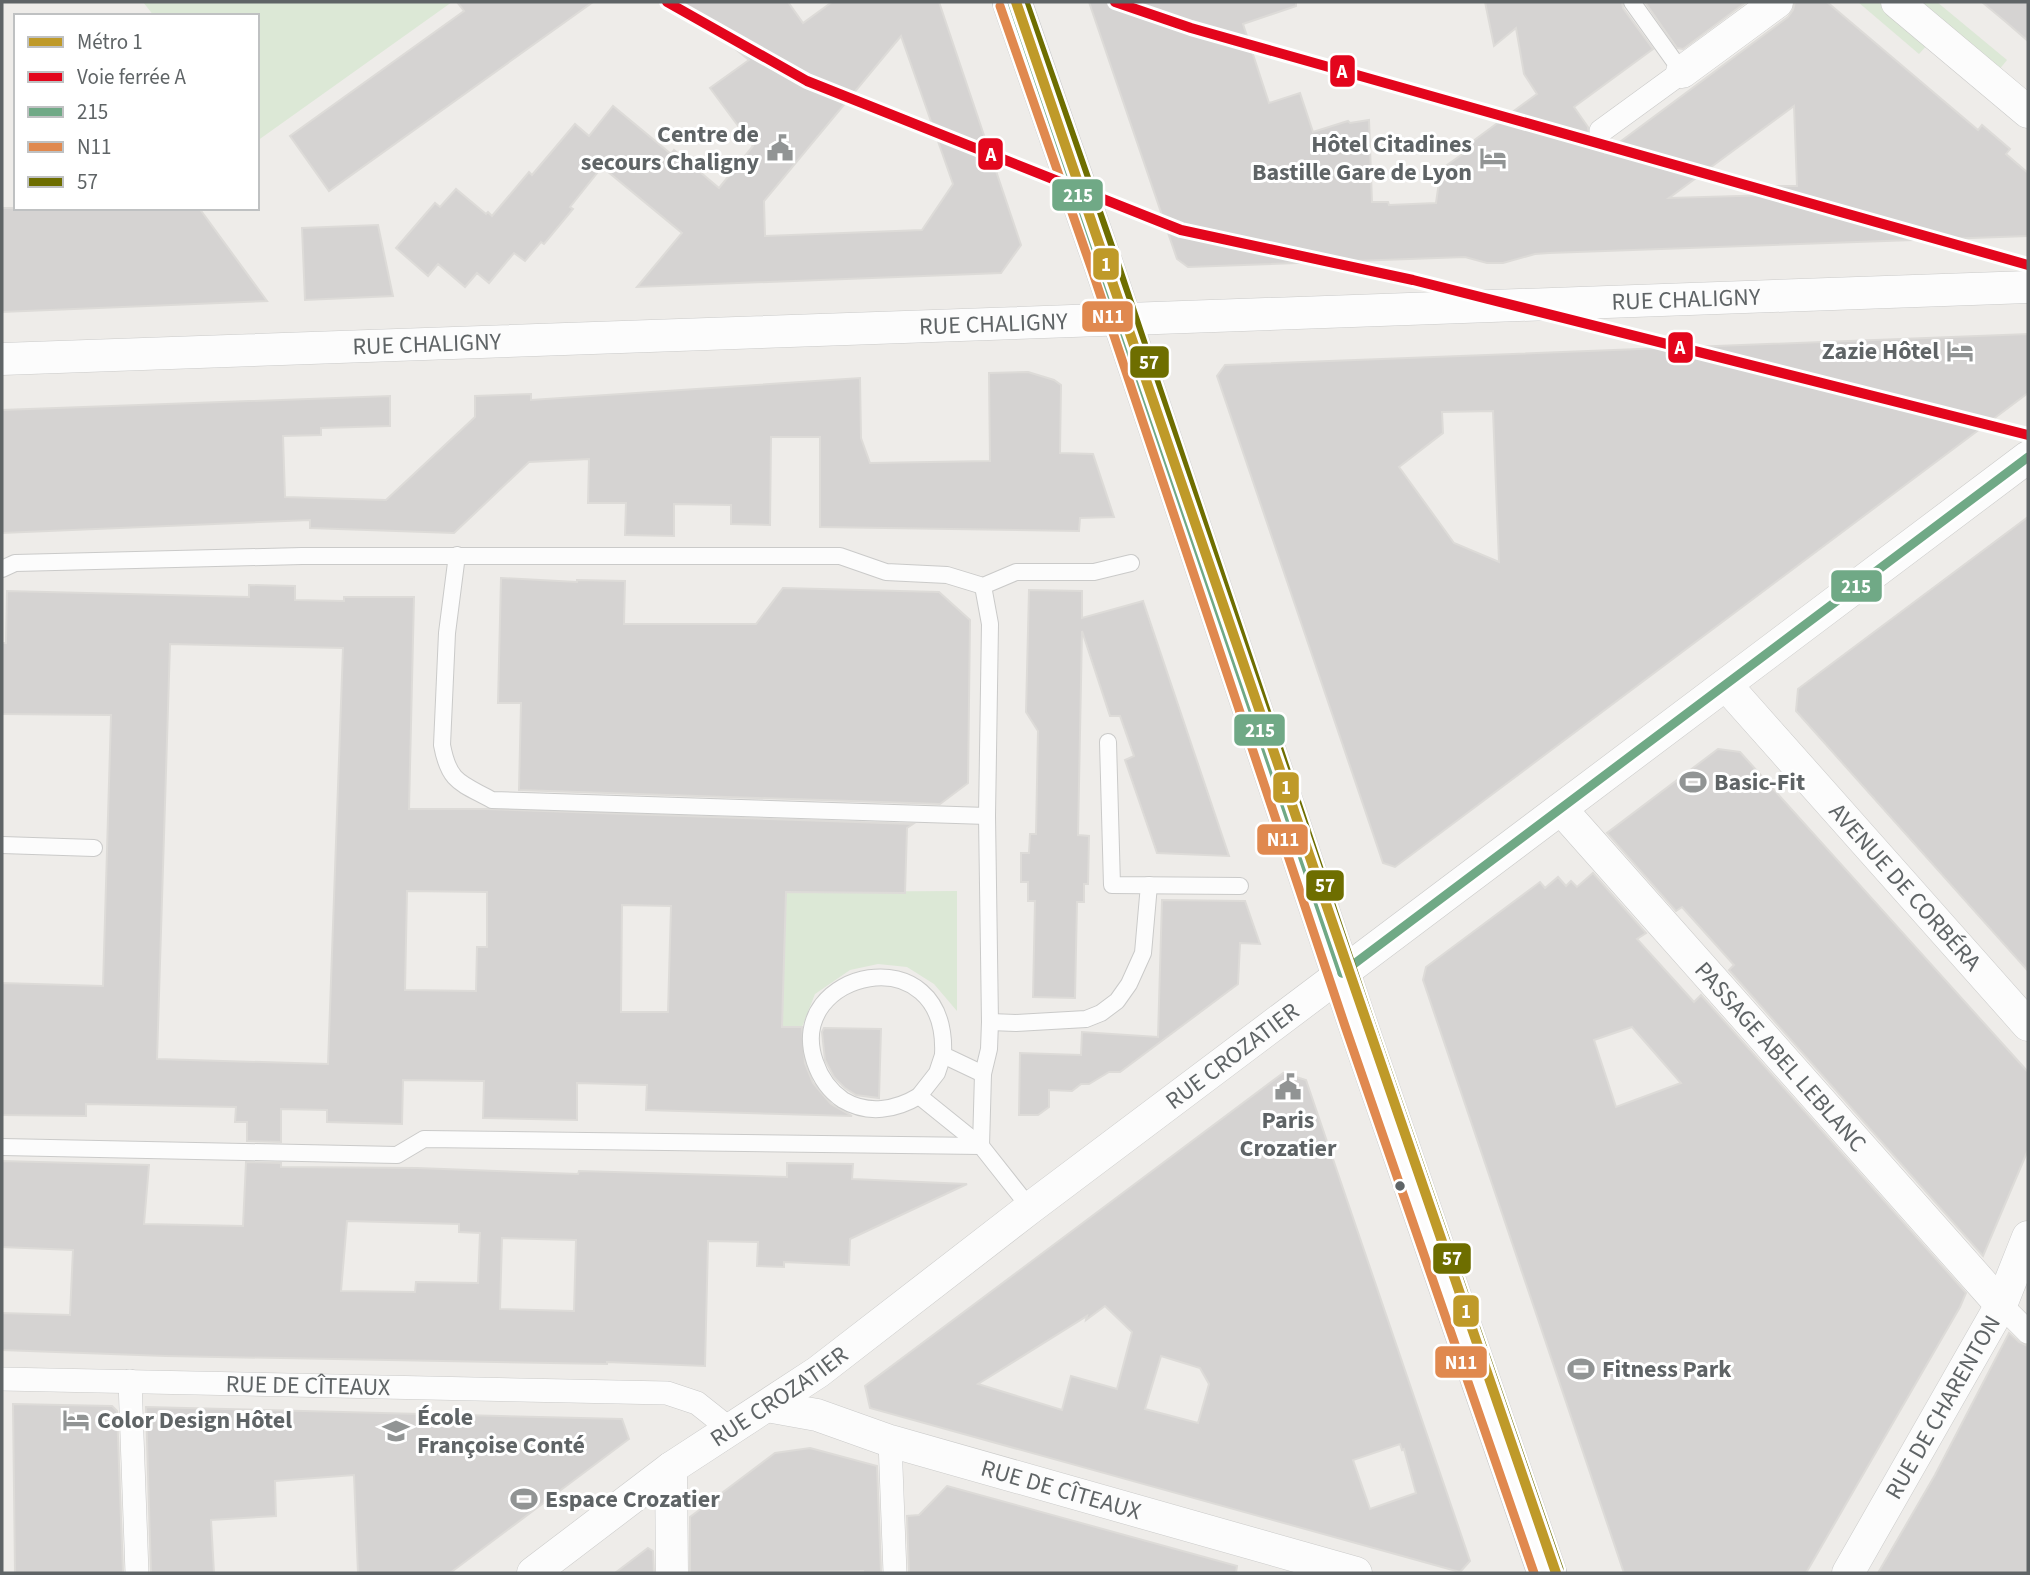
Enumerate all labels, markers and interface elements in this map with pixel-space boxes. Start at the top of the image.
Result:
legend [14,14,259,210]
text: Métro 1 [77,27,143,57]
line badge: A [1329,54,1356,88]
text: A [1336,59,1348,86]
text: Voie ferrée A [77,62,186,92]
text: 215 [77,97,108,127]
place label: Centre de secours Chaligny [581,117,759,180]
place label: Hôtel Citadines Bastille Gare de Lyon [1252,127,1472,190]
text: N11 [77,132,111,162]
public building icon: Centre de secours Chaligny [765,133,795,163]
line badge: A [977,137,1004,171]
text: A [985,142,997,169]
hotel icon: Hôtel Citadines Bastille Gare de Lyon [1478,143,1508,173]
text: 57 [77,167,98,197]
line badge: 215 [1051,178,1104,212]
text: 215 [1063,183,1093,210]
line badge: 1 [1092,247,1120,281]
text: 1 [1101,252,1111,279]
street label: RUE CHALIGNY [1611,279,1761,319]
line badge: N11 [1081,300,1134,333]
street label: RUE CHALIGNY [918,304,1069,344]
text: N11 [1092,304,1124,331]
street label: RUE CHALIGNY [352,324,502,364]
line badge: A [1667,331,1694,364]
place label: Zazie Hôtel [1822,334,1939,369]
text: A [1674,335,1686,362]
hotel icon: Zazie Hôtel [1945,336,1975,366]
line badge: 57 [1129,345,1170,379]
text: 57 [1139,350,1159,377]
line badge: 215 [1830,569,1883,603]
text: 215 [1841,574,1871,601]
line badge: 215 [1233,713,1286,747]
text: 215 [1245,718,1275,745]
place label: Basic-Fit [1714,765,1805,800]
sports icon: Basic-Fit [1678,767,1708,797]
line badge: 1 [1272,771,1300,804]
text: 1 [1281,775,1291,802]
street label: AVENUE DE CORBÉRA [1821,795,1990,979]
line badge: N11 [1256,823,1309,856]
text: N11 [1267,827,1299,854]
line badge: 57 [1305,869,1345,902]
text: 57 [1315,873,1335,900]
street label: PASSAGE ABEL LEBLANC [1686,953,1875,1160]
street label: RUE CROZATIER [1158,994,1307,1118]
public building icon: Paris Crozatier [1273,1072,1303,1102]
place label: Paris Crozatier [1239,1103,1337,1166]
unlabelled marker [1393,1179,1407,1193]
line badge: 57 [1432,1242,1472,1275]
text: 57 [1442,1246,1462,1273]
line badge: 1 [1452,1294,1480,1328]
text: 1 [1461,1299,1471,1326]
street label: RUE DE CHARENTON [1876,1309,2009,1506]
street label: RUE CROZATIER [703,1337,856,1455]
line badge: N11 [1434,1345,1488,1379]
text: N11 [1445,1350,1477,1377]
place label: Fitness Park [1602,1352,1732,1387]
sports icon: Fitness Park [1566,1354,1596,1384]
street label: RUE DE CÎTEAUX [225,1366,391,1405]
place label: École Françoise Conté [417,1400,585,1463]
place label: Color Design Hôtel [97,1403,292,1438]
hotel icon: Color Design Hôtel [61,1405,91,1435]
school or university icon: École Françoise Conté [381,1416,411,1446]
street label: RUE DE CÎTEAUX [977,1450,1145,1529]
place label: Espace Crozatier [545,1482,720,1517]
sports icon: Espace Crozatier [509,1484,539,1514]

